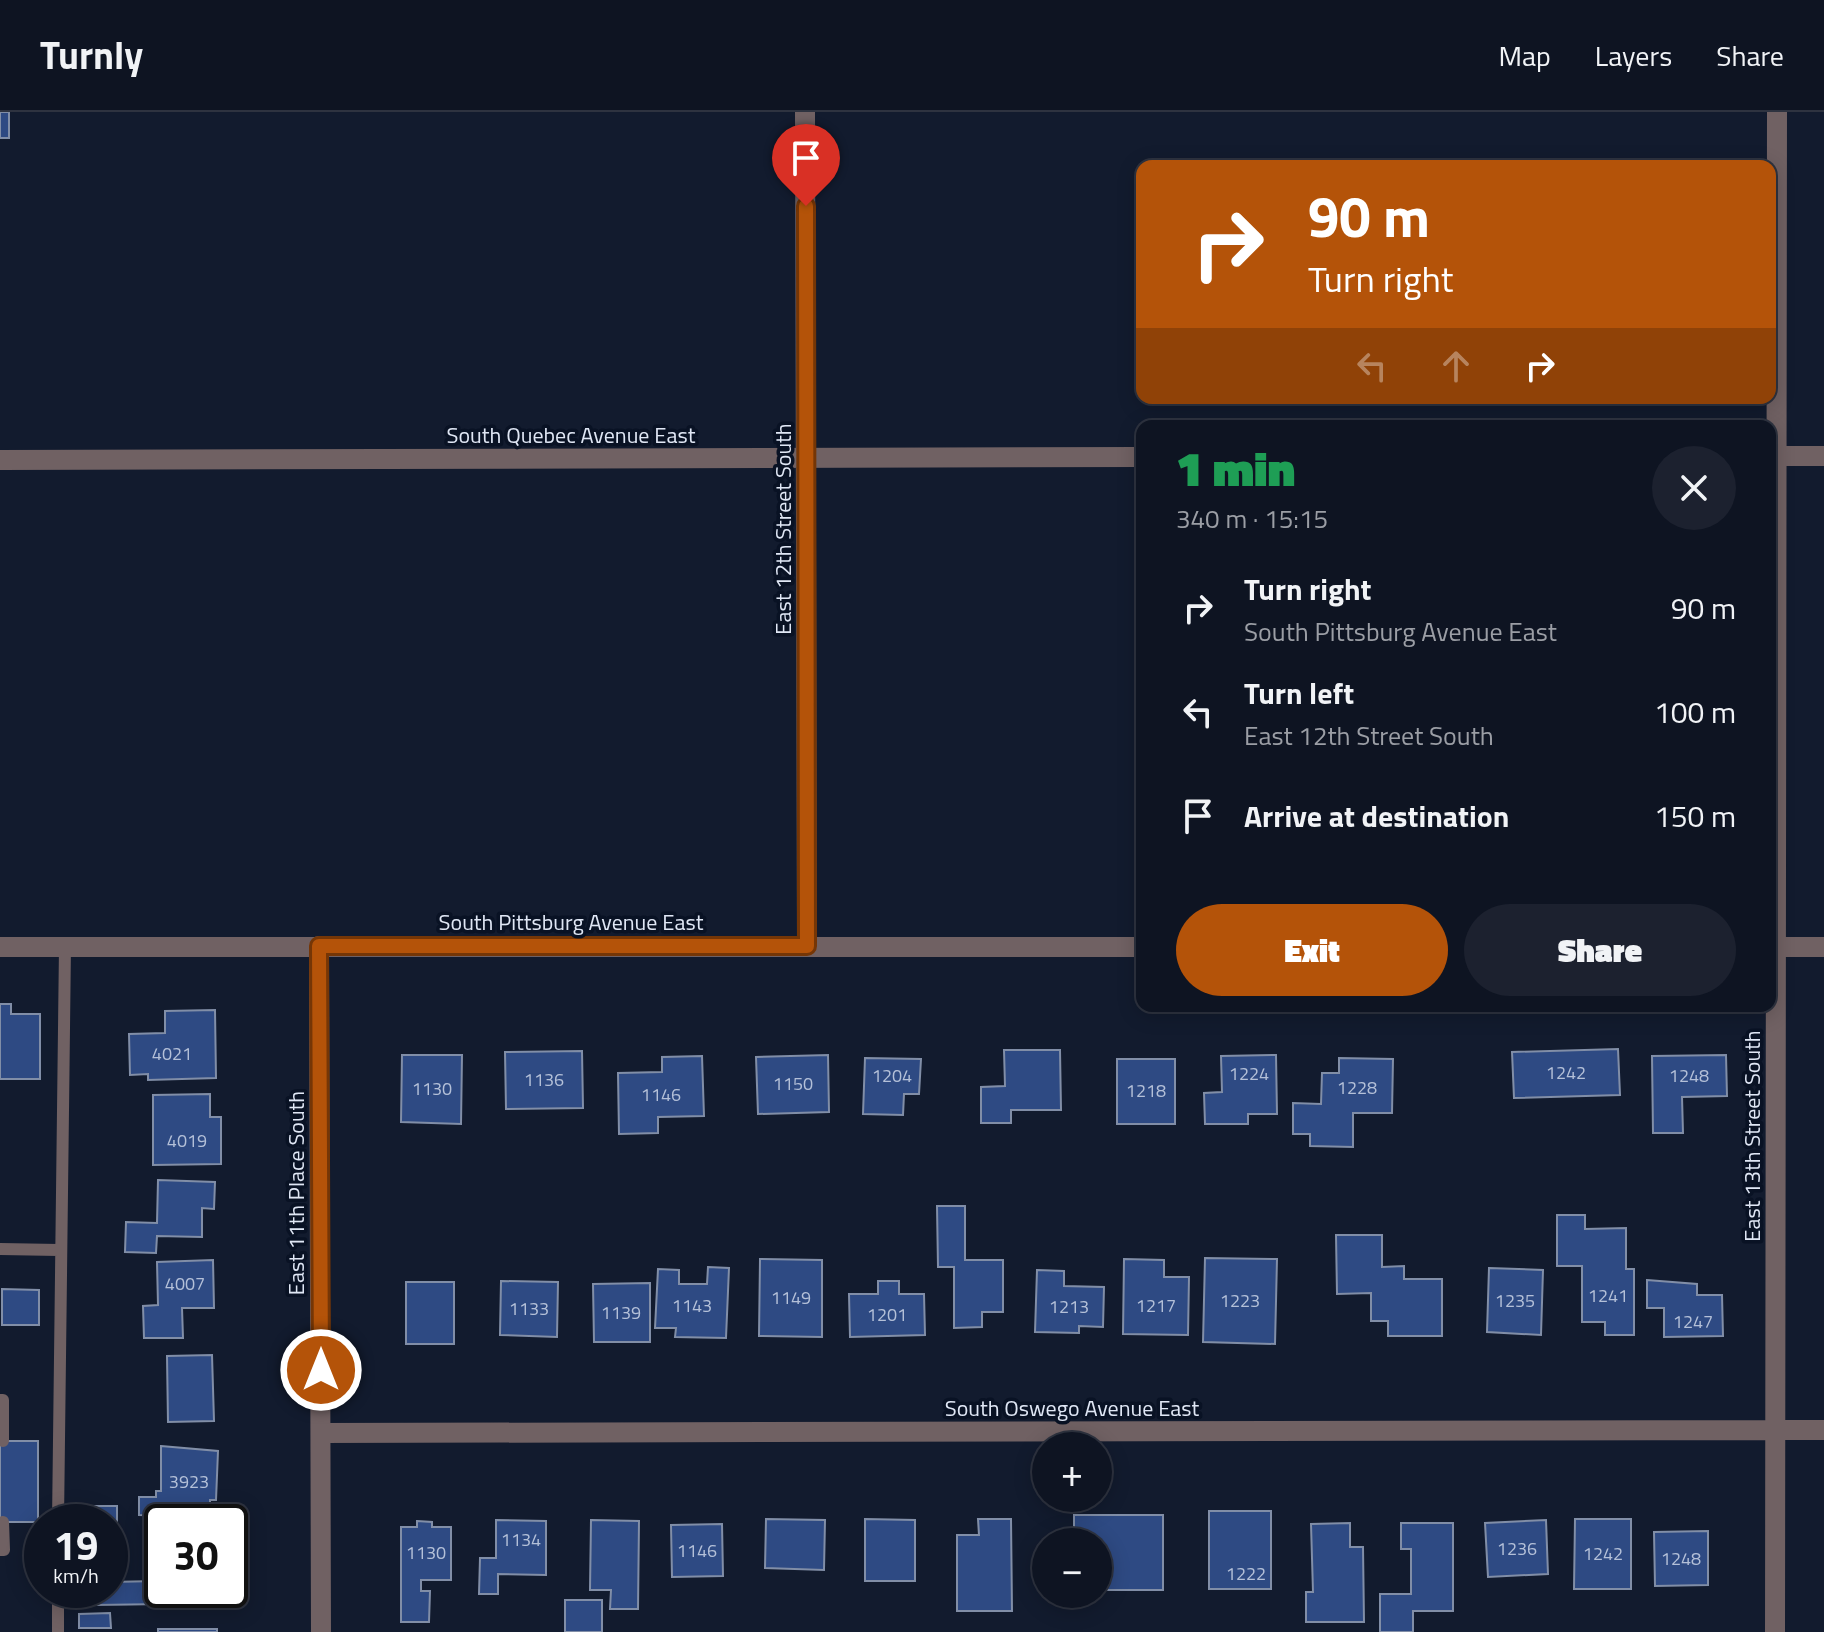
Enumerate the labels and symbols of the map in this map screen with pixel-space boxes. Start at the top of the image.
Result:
pin [772,124,840,206]
street label: South Quebec Avenue East [447,418,696,452]
street label: East 12th Street South [766,423,800,635]
street label: South Pittsburg Avenue East [439,905,704,939]
street label: East 13th Street South [1735,1030,1769,1242]
house number: 4021 [152,1040,192,1067]
house number: 1242 [1546,1059,1586,1086]
house number: 1224 [1229,1060,1269,1087]
house number: 1204 [872,1062,912,1089]
house number: 1248 [1669,1062,1709,1089]
house number: 1136 [524,1066,564,1093]
house number: 1150 [773,1070,813,1097]
house number: 1228 [1337,1074,1377,1101]
house number: 1130 [412,1075,452,1102]
house number: 1218 [1126,1077,1166,1104]
house number: 1146 [641,1081,681,1108]
street label: East 11th Place South [279,1091,313,1295]
house number: 4019 [167,1127,207,1154]
house number: 4007 [165,1270,205,1297]
house number: 1241 [1588,1282,1628,1309]
house number: 1149 [771,1284,811,1311]
house number: 1223 [1220,1287,1260,1314]
house number: 1235 [1495,1287,1535,1314]
house number: 1143 [672,1292,712,1319]
house number: 1217 [1136,1292,1176,1319]
house number: 1213 [1049,1293,1089,1320]
house number: 1133 [509,1295,549,1322]
house number: 1139 [601,1299,641,1326]
house number: 1201 [867,1301,907,1328]
house number: 1247 [1673,1308,1713,1335]
position arrow [279,1328,363,1412]
street label: South Oswego Avenue East [945,1391,1200,1425]
house number: 3923 [169,1468,209,1495]
speed limit sign: 30 [144,1504,248,1608]
house number: 1134 [501,1526,541,1553]
house number: 1236 [1497,1535,1537,1562]
house number: 1146 [677,1537,717,1564]
house number: 1130 [406,1539,446,1566]
house number: 1242 [1583,1540,1623,1567]
house number: 1248 [1661,1545,1701,1572]
house number: 1222 [1226,1560,1266,1587]

